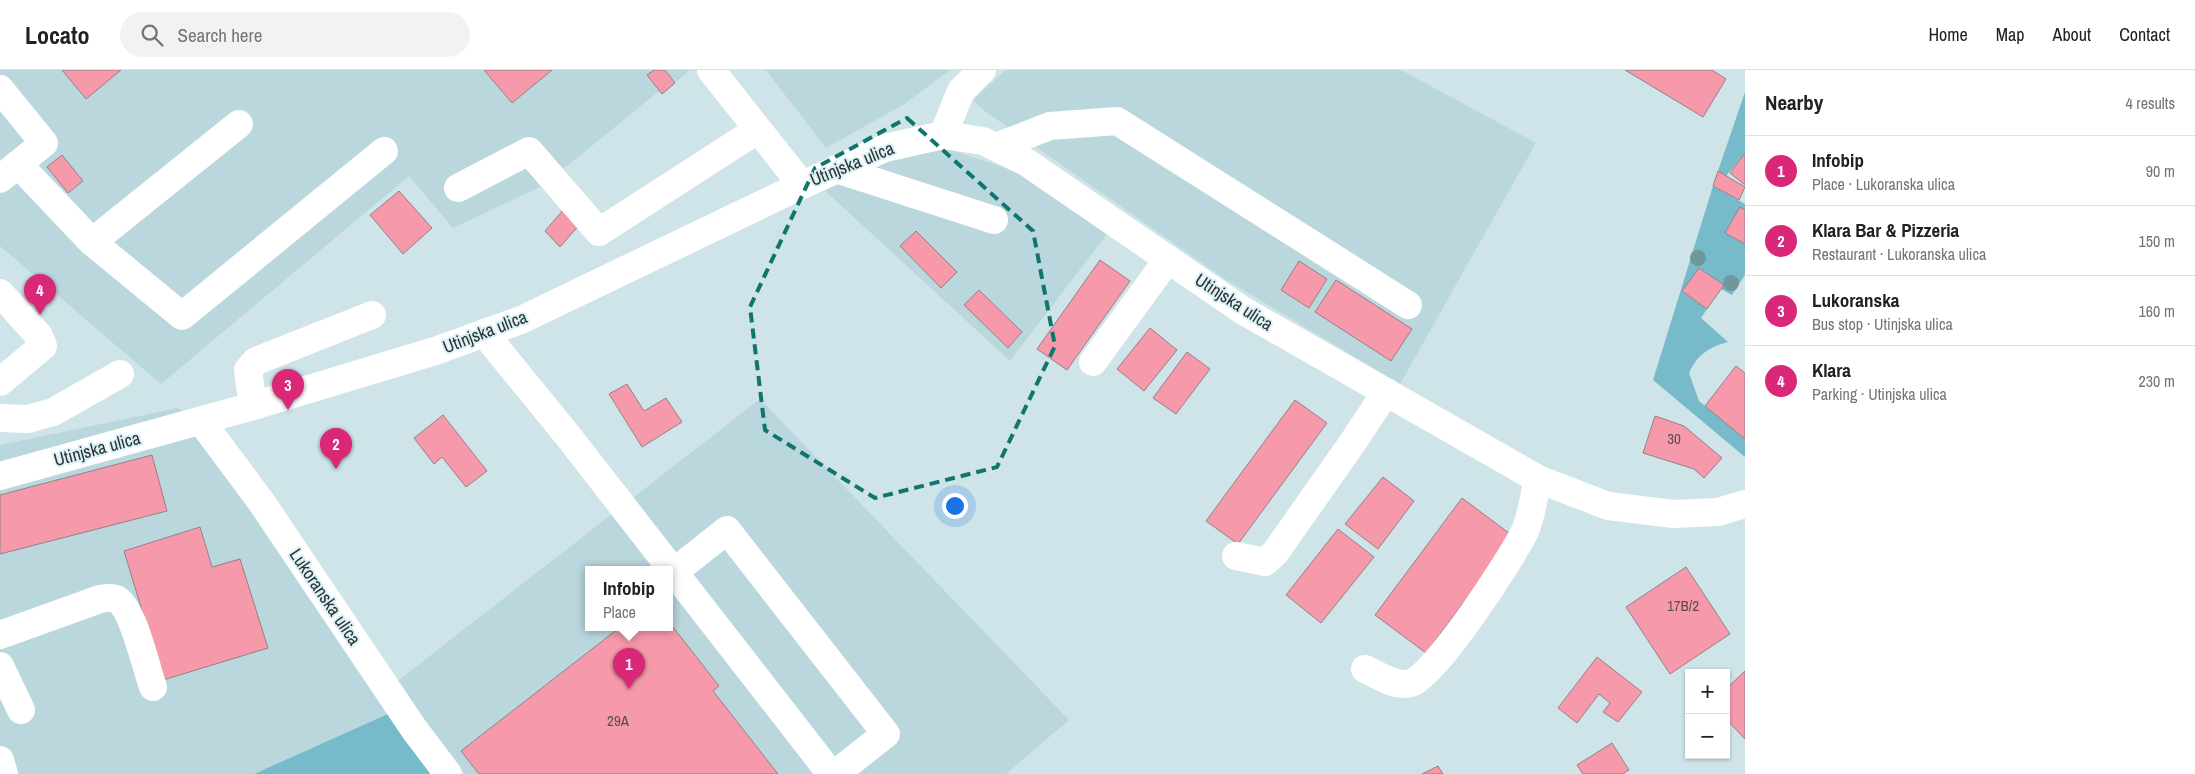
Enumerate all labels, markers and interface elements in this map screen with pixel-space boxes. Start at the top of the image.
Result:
search box [120,12,470,57]
text: Locato [25,19,90,51]
icon: search [138,21,166,49]
text: Search here [178,22,262,48]
text: Home [1928,22,1968,47]
text: Map [1996,22,2025,47]
text: About [2053,22,2091,47]
text: Contact [2119,22,2170,47]
text: Nearby [1765,88,1823,117]
text: 4 results [2125,92,2175,114]
street label: Utinjska ulica [806,135,898,192]
text: Infobip [1812,147,1864,173]
text: 1 [1777,160,1785,182]
text: 90 m [2146,160,2175,182]
text: Place · Lukoranska ulica [1812,173,1955,195]
text: Klara Bar & Pizzeria [1812,217,1959,243]
text: 2 [1777,230,1785,252]
text: 150 m [2139,230,2175,252]
text: Restaurant · Lukoranska ulica [1812,243,1986,265]
street label: Utinjska ulica [1190,267,1278,336]
pin: 4 [24,274,56,315]
text: Lukoranska [1812,287,1899,313]
text: 3 [1777,300,1785,322]
text: 160 m [2139,300,2175,322]
street label: Utinjska ulica [439,304,531,359]
text: Bus stop · Utinjska ulica [1812,313,1953,335]
text: Klara [1812,357,1851,383]
pin: 3 [272,369,304,410]
text: 4 [1777,370,1785,392]
text: 230 m [2139,370,2175,392]
text: Parking · Utinjska ulica [1812,383,1947,405]
street label: Utinjska ulica [51,425,143,472]
pin: 2 [320,428,352,469]
house number: 30 [1667,428,1681,449]
your location [942,493,968,519]
street label: Lukoranska ulica [284,543,367,650]
popup [585,566,673,631]
text: Infobip [603,575,655,601]
house number: 17B/2 [1667,595,1699,616]
text: Place [603,601,636,623]
pin: 1 [613,648,645,689]
map controls [1685,669,1730,759]
button: + [1685,669,1730,714]
house number: 29A [607,710,630,731]
button: − [1685,714,1730,759]

